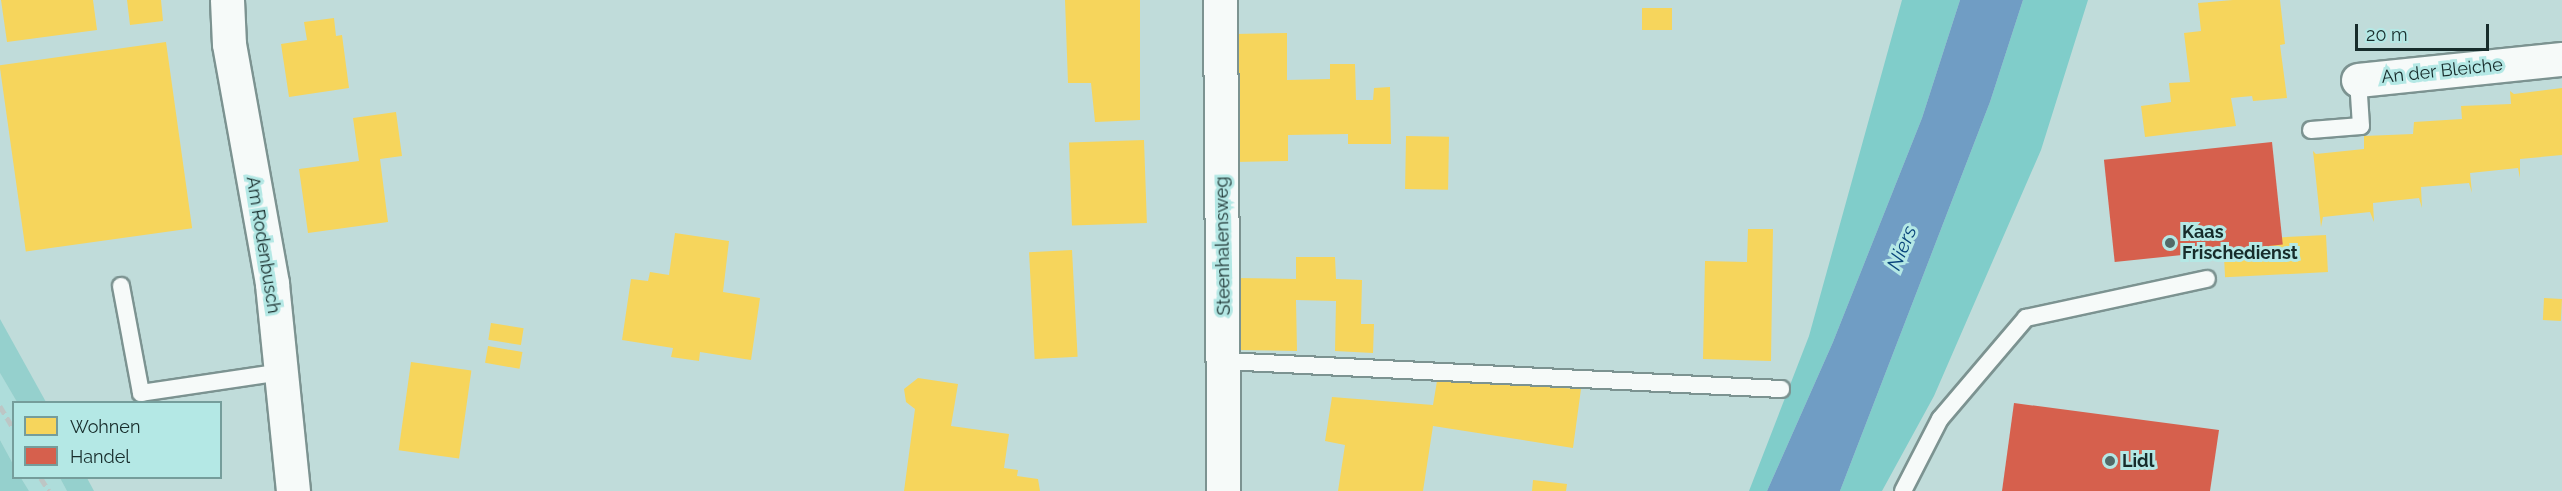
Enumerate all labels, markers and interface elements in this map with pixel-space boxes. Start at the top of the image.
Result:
scale bar [2358,12,2492,50]
text: 20 m [2366,24,2408,45]
street label: An der Bleiche [2380,54,2504,88]
street label: Am Rodenbusch [241,175,285,315]
street label: Steenhalensweg [1211,176,1235,316]
water label: Niers [1882,222,1922,274]
place label: Kaas Frischedienst [2182,222,2298,264]
marker: Kaas Frischedienst [2163,236,2177,250]
legend [12,401,222,479]
text: Wohnen [70,416,140,437]
text: Handel [70,446,130,467]
place label: Lidl [2122,450,2154,472]
marker: Lidl [2103,454,2117,468]

